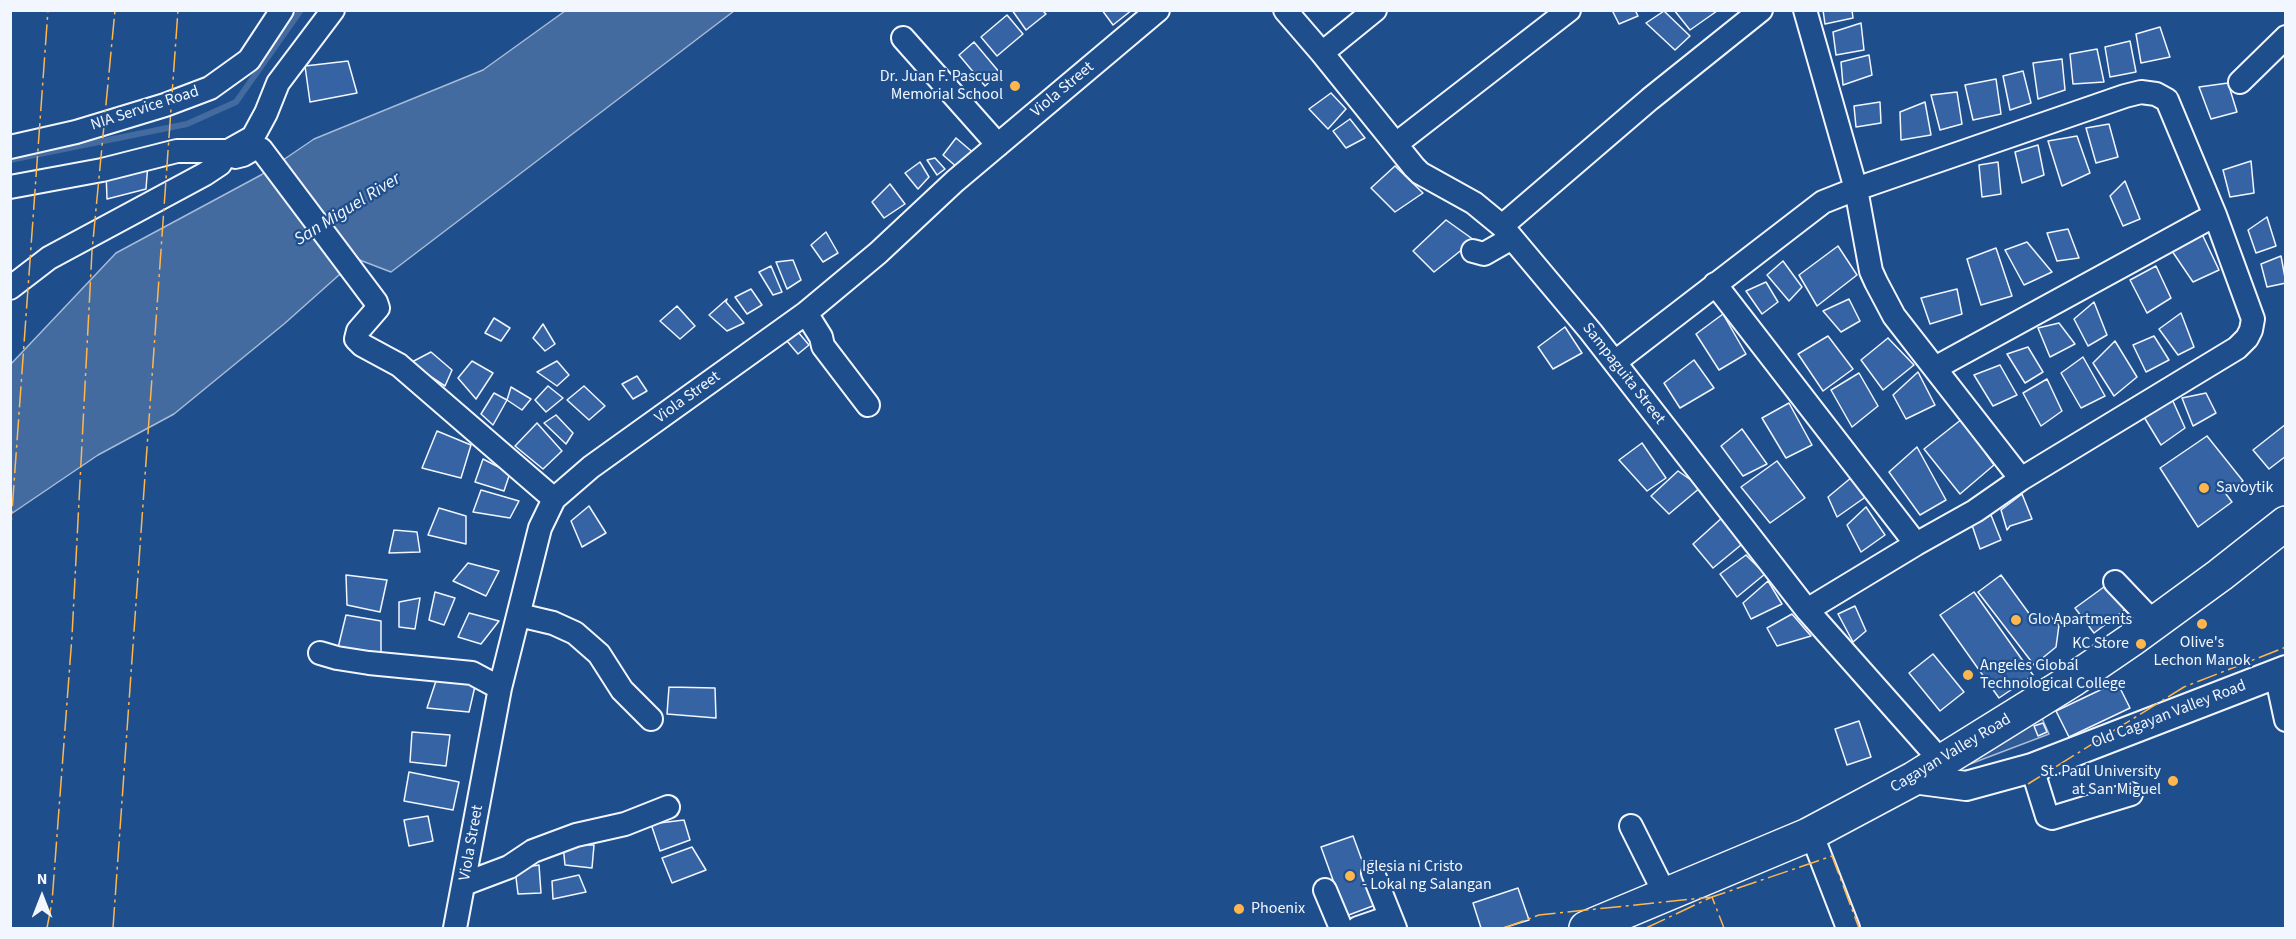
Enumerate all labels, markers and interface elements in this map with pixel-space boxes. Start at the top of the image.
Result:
street label: Viola Street [1028,58,1098,122]
place label: Dr. Juan F. Pascual Memorial School [880,67,1003,105]
marker: Dr. Juan F. Pascual Memorial School [1008,79,1022,93]
street label: NIA Service Road [88,82,202,136]
water label: San Miguel River [291,169,405,251]
street label: Sampaguita Street [1577,319,1669,429]
street label: Viola Street [652,368,724,428]
place label: Savoytik [2216,478,2273,498]
marker: Savoytik [2197,481,2211,495]
place label: Glo Apartments [2028,610,2132,630]
marker: Glo Apartments [2009,613,2023,627]
marker: Olive's Lechon Manok [2195,617,2209,631]
place label: Olive's Lechon Manok [2153,633,2251,671]
place label: KC Store [2072,634,2129,654]
marker: KC Store [2134,637,2148,651]
place label: Angeles Global Technological College [1980,656,2126,694]
marker: Angeles Global Technological College [1961,668,1975,682]
street label: Old Cagayan Valley Road [2089,677,2249,753]
street label: Cagayan Valley Road [1887,710,2015,798]
place label: St. Paul University at San Miguel [2040,762,2161,800]
marker: St. Paul University at San Miguel [2166,774,2180,788]
street label: Viola Street [456,804,488,882]
place label: Iglesia ni Cristo - Lokal ng Salangan [1362,857,1492,895]
north arrow [12,867,72,927]
text: N [37,868,47,890]
marker: Iglesia ni Cristo - Lokal ng Salangan [1343,869,1357,883]
place label: Phoenix [1251,899,1305,919]
marker: Phoenix [1232,902,1246,916]

